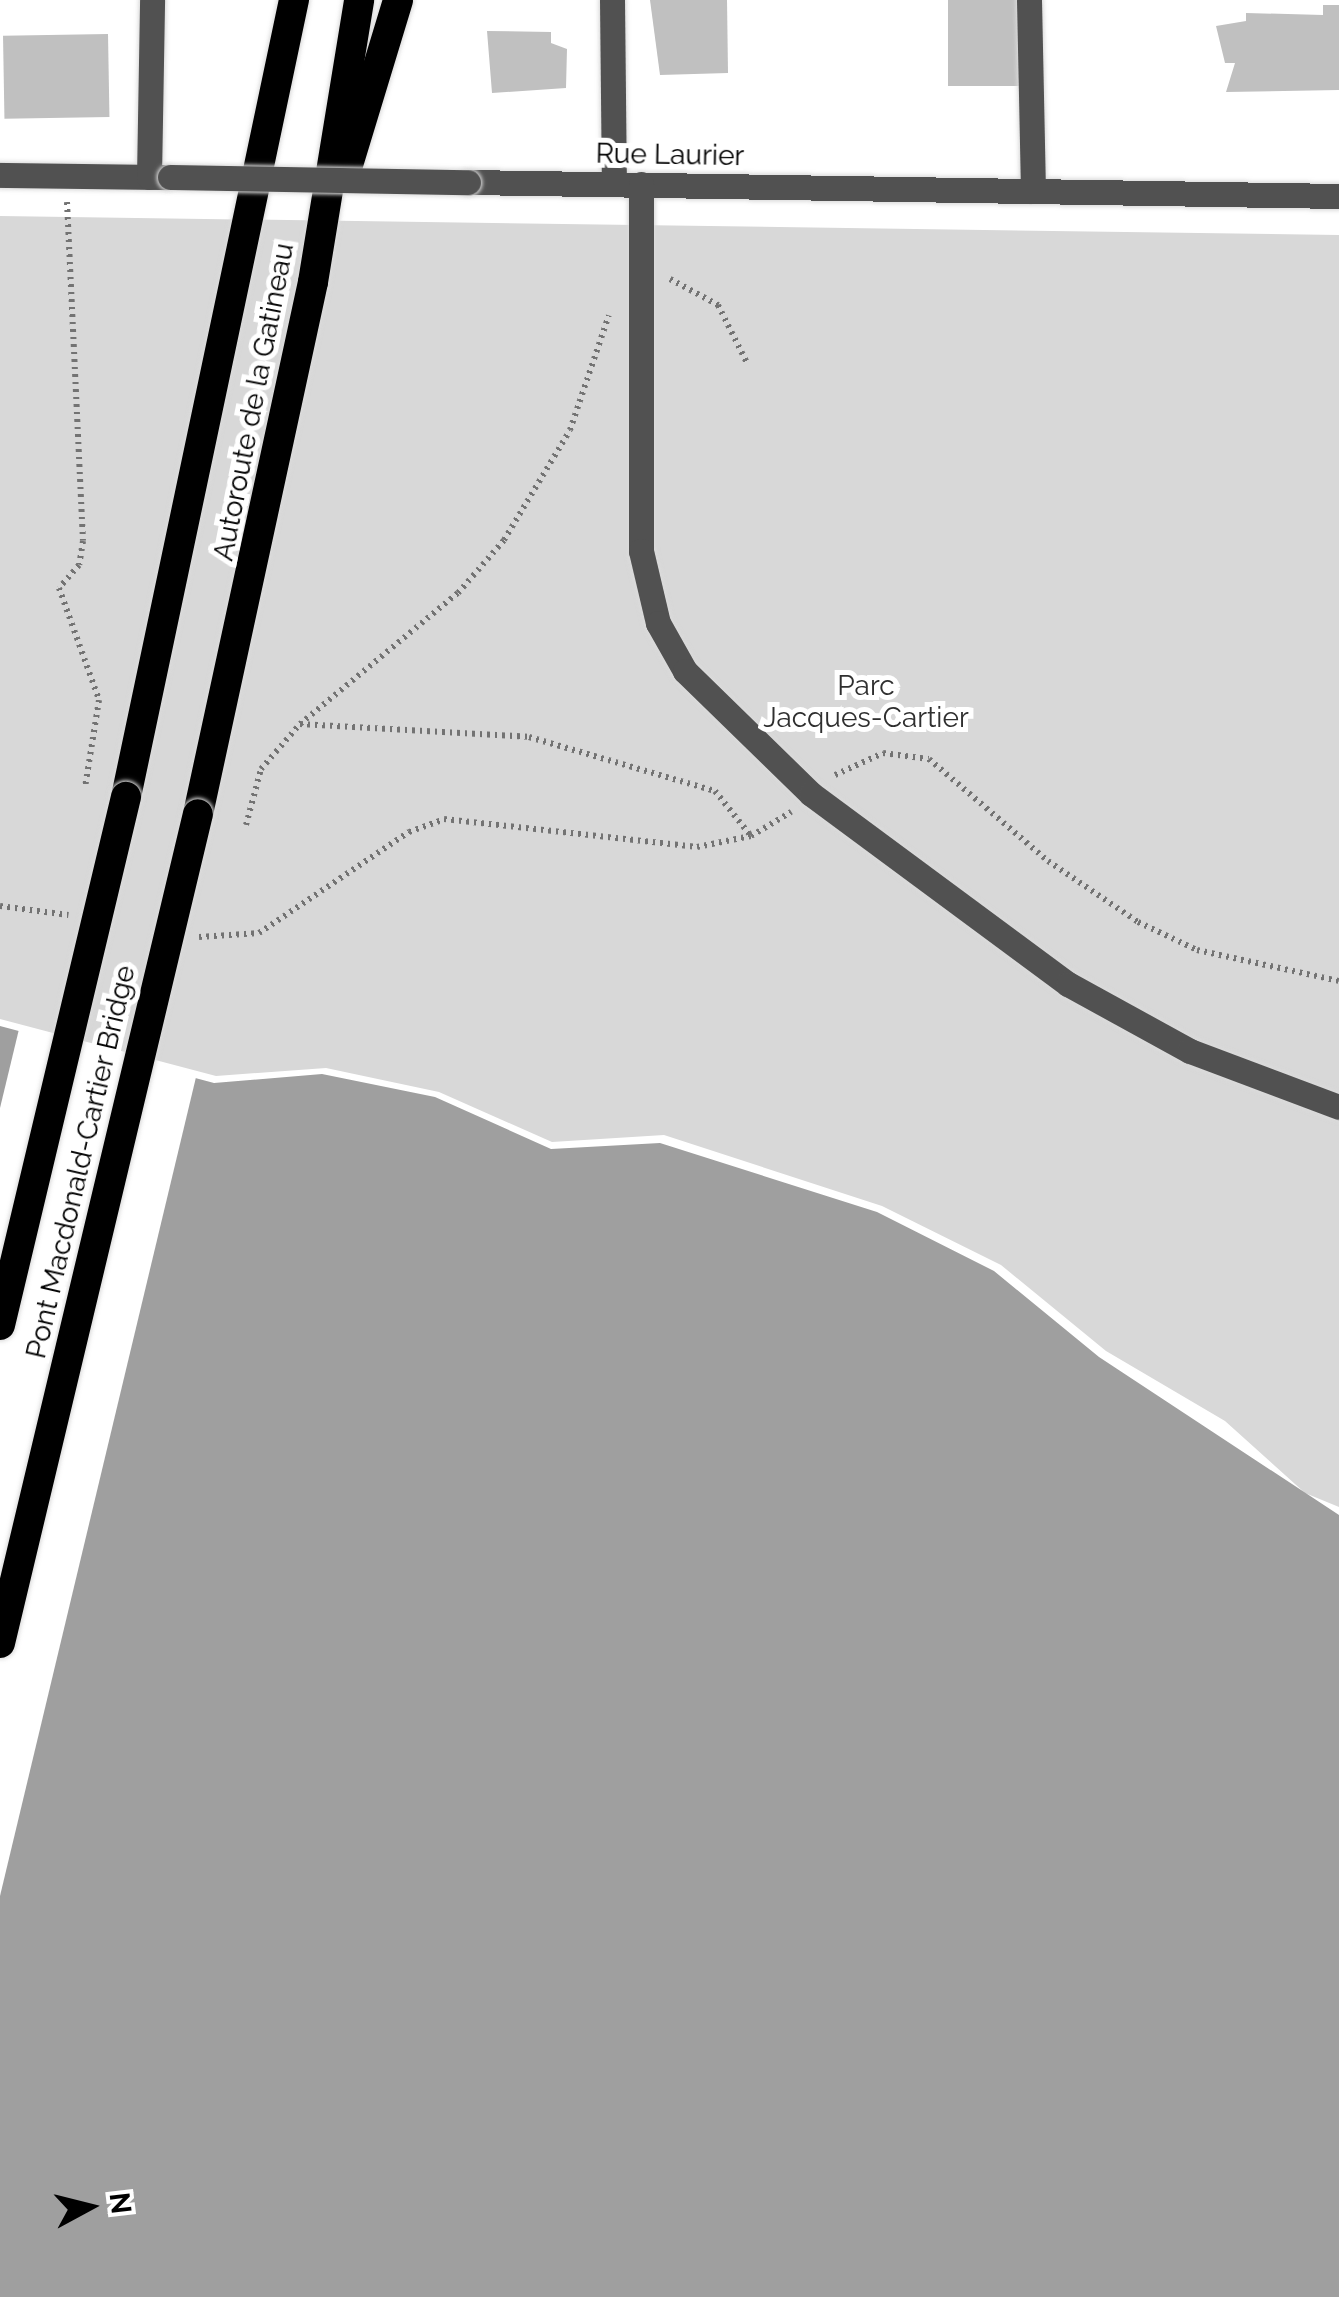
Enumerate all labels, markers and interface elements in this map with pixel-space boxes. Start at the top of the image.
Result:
street label: Rue Laurier [595,137,745,173]
street label: Autoroute de la Gatineau [207,240,301,564]
park label: Parc Jacques-Cartier [763,669,969,735]
street label: Pont Macdonald-Cartier Bridge [19,962,143,1362]
north arrow [40,2157,140,2257]
text: N [103,2191,138,2216]

